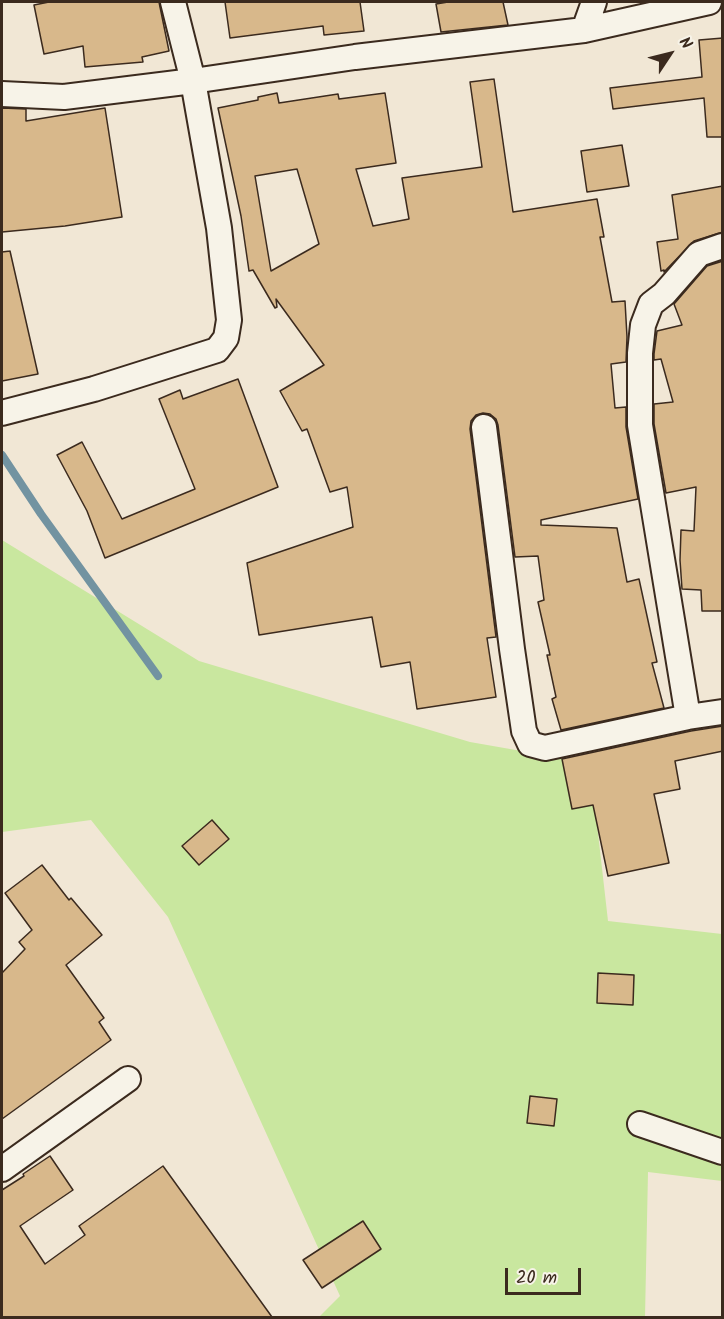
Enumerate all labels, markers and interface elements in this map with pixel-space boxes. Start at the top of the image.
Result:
north arrow [640,24,700,84]
text: N [672,32,698,55]
scale bar [508,1256,584,1294]
text: 20 m [516,1264,557,1293]

